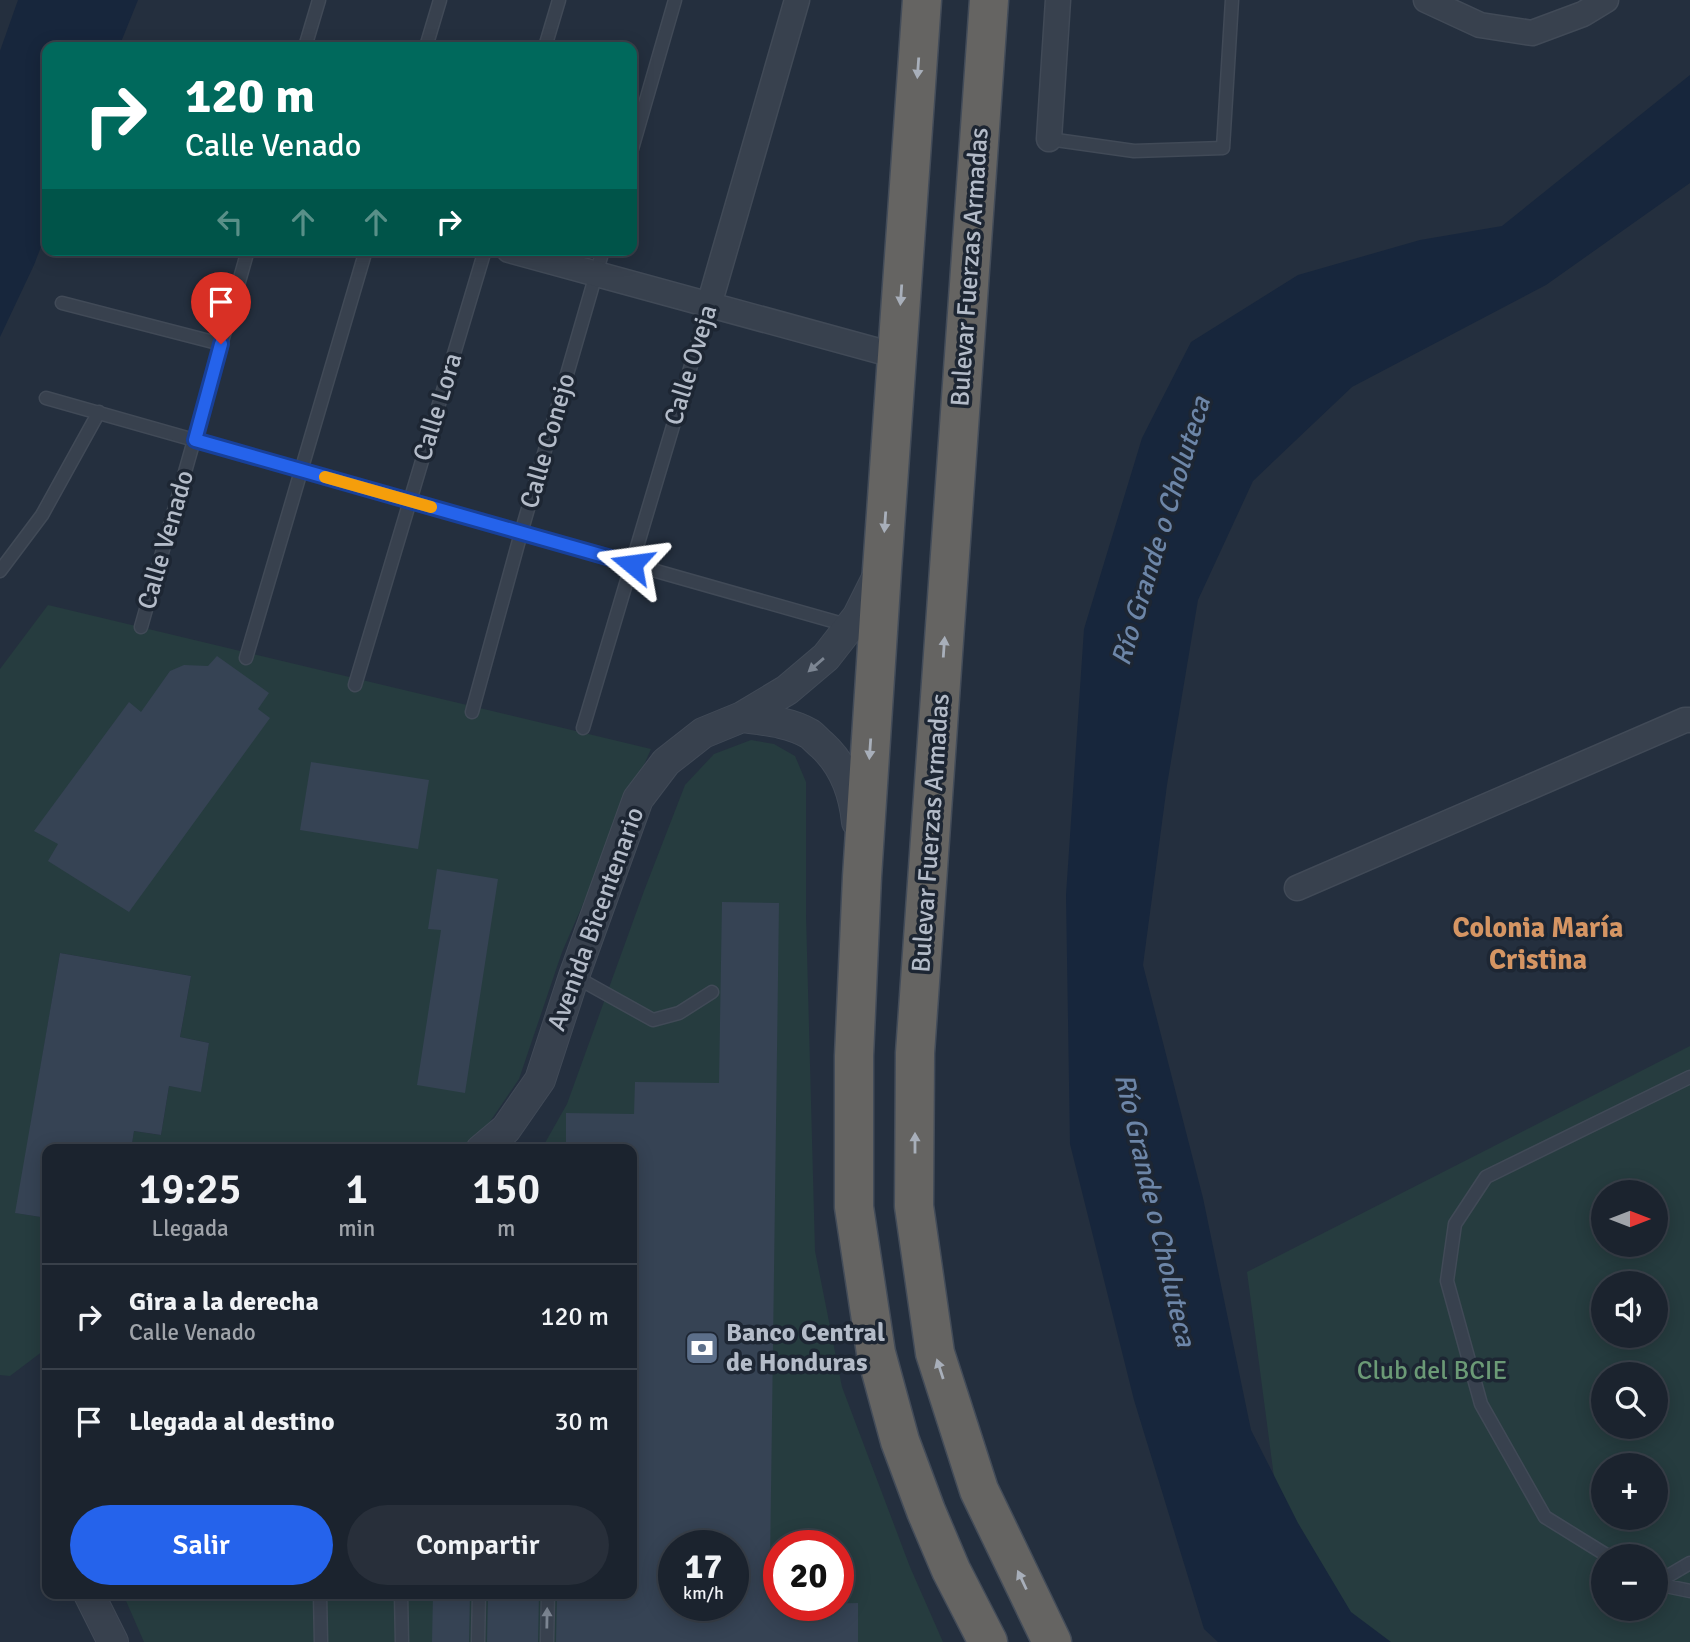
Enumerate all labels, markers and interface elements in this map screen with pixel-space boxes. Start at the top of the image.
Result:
one-way arrow [912,57,923,79]
text: 120 m [185,66,315,126]
icon: right [70,70,161,161]
text: Calle Venado [185,126,361,165]
street label: Bulevar Fuerzas Armadas [944,126,996,408]
icon: left [211,203,249,241]
icon: ahead [284,203,322,241]
icon: ahead [357,203,395,241]
icon: right [430,203,468,241]
pin [191,272,251,344]
icon: arrive [202,283,240,321]
one-way arrow [896,284,907,306]
street label: Calle Oveja [658,301,724,429]
street label: Calle Lora [406,349,470,465]
street label: Calle Conejo [513,370,583,512]
water label: Río Grande o Choluteca [1104,392,1218,670]
street label: Calle Venado [131,467,201,613]
one-way arrow [879,511,890,533]
position arrow [595,527,669,601]
one-way arrow [938,636,949,658]
one-way arrow [807,657,824,672]
street label: Bulevar Fuerzas Armadas [905,692,957,974]
one-way arrow [865,738,876,760]
street label: Avenida Bicentenario [541,803,651,1035]
district label: Colonia María Cristina [1453,911,1623,977]
water label: Río Grande o Choluteca [1107,1070,1203,1351]
one-way arrow [909,1132,920,1154]
text: 19:25 [139,1164,241,1215]
text: 1 [345,1164,368,1215]
text: 150 [472,1164,540,1215]
north arrow [1591,1180,1668,1256]
map controls [1591,1180,1668,1621]
text: Llegada [151,1214,229,1243]
text: min [338,1214,375,1243]
text: m [497,1214,515,1243]
button: sound [1591,1271,1668,1348]
text: Gira a la derecha [129,1286,319,1318]
icon: right [70,1298,108,1336]
text: 120 m [540,1301,609,1333]
place label: Banco Central de Honduras [726,1317,885,1379]
text: Calle Venado [129,1318,256,1347]
bank icon: Banco Central de Honduras [683,1329,721,1367]
park label: Club del BCIE [1357,1355,1507,1387]
one-way arrow [935,1358,945,1379]
button: search [1591,1362,1668,1439]
icon: arrive [70,1403,108,1441]
text: Llegada al destino [129,1406,335,1438]
text: 30 m [554,1406,609,1438]
button: + [1591,1453,1668,1530]
button: Salir [70,1505,333,1585]
button: Compartir [347,1505,609,1585]
speed limit sign: 20 [763,1530,854,1621]
button: − [1591,1544,1668,1621]
text: 17 [685,1545,722,1588]
one-way arrow [1017,1570,1028,1590]
text: km/h [683,1582,724,1604]
one-way arrow [542,1607,553,1629]

